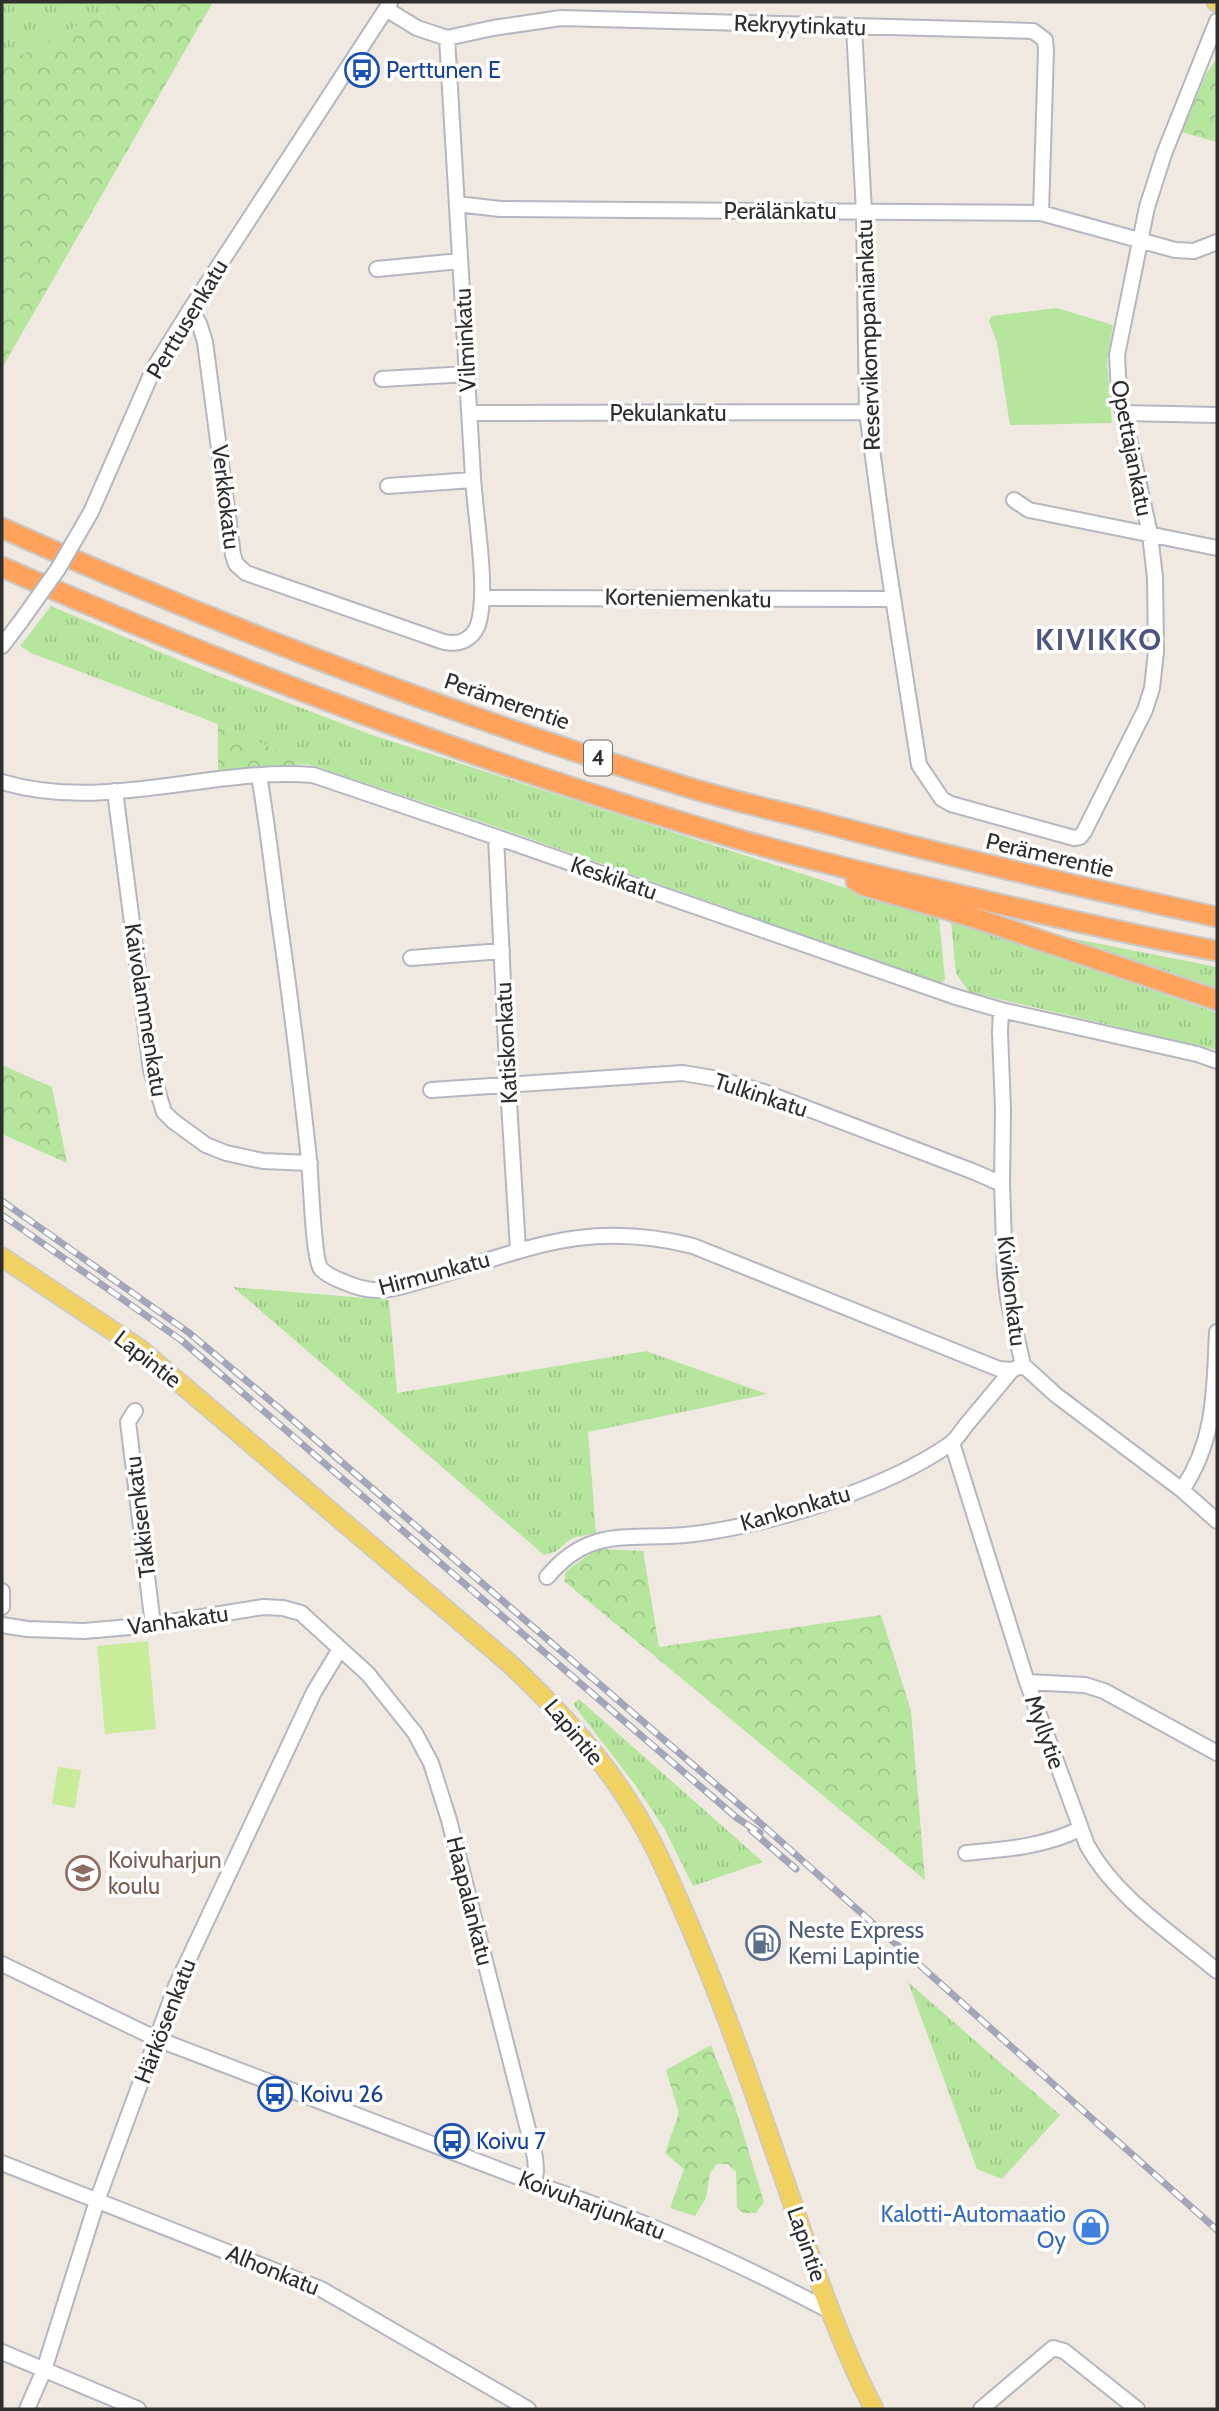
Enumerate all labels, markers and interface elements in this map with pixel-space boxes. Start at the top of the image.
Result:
street label: Rekryytinkatu [733,9,867,41]
bus stop icon: Perttunen E [343,51,381,89]
place label: Perttunen E [386,56,501,84]
street label: Perälänkatu [724,197,836,225]
street label: Reservikomppaniankatu [850,219,886,451]
street label: Perttusenkatu [140,254,234,384]
street label: Vilminkatu [448,287,482,393]
street label: Opettajankatu [1105,377,1159,519]
street label: Pekulankatu [609,399,727,427]
street label: Verkkokatu [206,443,246,551]
street label: Korteniemenkatu [604,583,772,613]
district label: KIVIKKO [1035,621,1163,658]
street label: Perämerentie [441,667,573,736]
road number: 4 [584,740,612,776]
street label: Perämerentie [983,827,1117,883]
street label: Keskikatu [567,850,661,906]
street label: Kaivolammenkatu [118,921,174,1099]
street label: Katiskonkatu [489,981,523,1105]
street label: Tulkinkatu [711,1067,811,1123]
street label: Kivikonkatu [991,1234,1033,1348]
street label: Hirmunkatu [375,1245,493,1301]
street label: Lapintie [109,1324,187,1394]
street label: Takkisenkatu [119,1455,161,1579]
street label: Kankonkatu [737,1479,853,1537]
street label: Vanhakatu [126,1599,230,1641]
street label: Myllytie [1019,1691,1071,1773]
street label: Lapintie [538,1693,610,1771]
street label: Haapalankatu [440,1834,500,1968]
place label: Koivuharjun koulu [108,1846,222,1900]
school or university icon: Koivuharjun koulu [64,1854,102,1892]
place label: Neste Express Kemi Lapintie [788,1916,924,1970]
fuel station icon: Neste Express Kemi Lapintie [744,1924,782,1962]
street label: Härkösenkatu [128,1954,202,2088]
bus stop icon: Koivu 26 [256,2075,294,2113]
place label: Koivu 26 [300,2080,383,2108]
bus stop icon: Koivu 7 [433,2122,471,2160]
place label: Koivu 7 [476,2127,546,2155]
street label: Koivuharjunkatu [515,2164,669,2246]
place label: Kalotti-Automaatio Oy [880,2200,1066,2254]
street label: Lapintie [781,2203,833,2285]
shop icon: Kalotti-Automaatio Oy [1072,2208,1110,2246]
street label: Alhonkatu [222,2239,324,2301]

